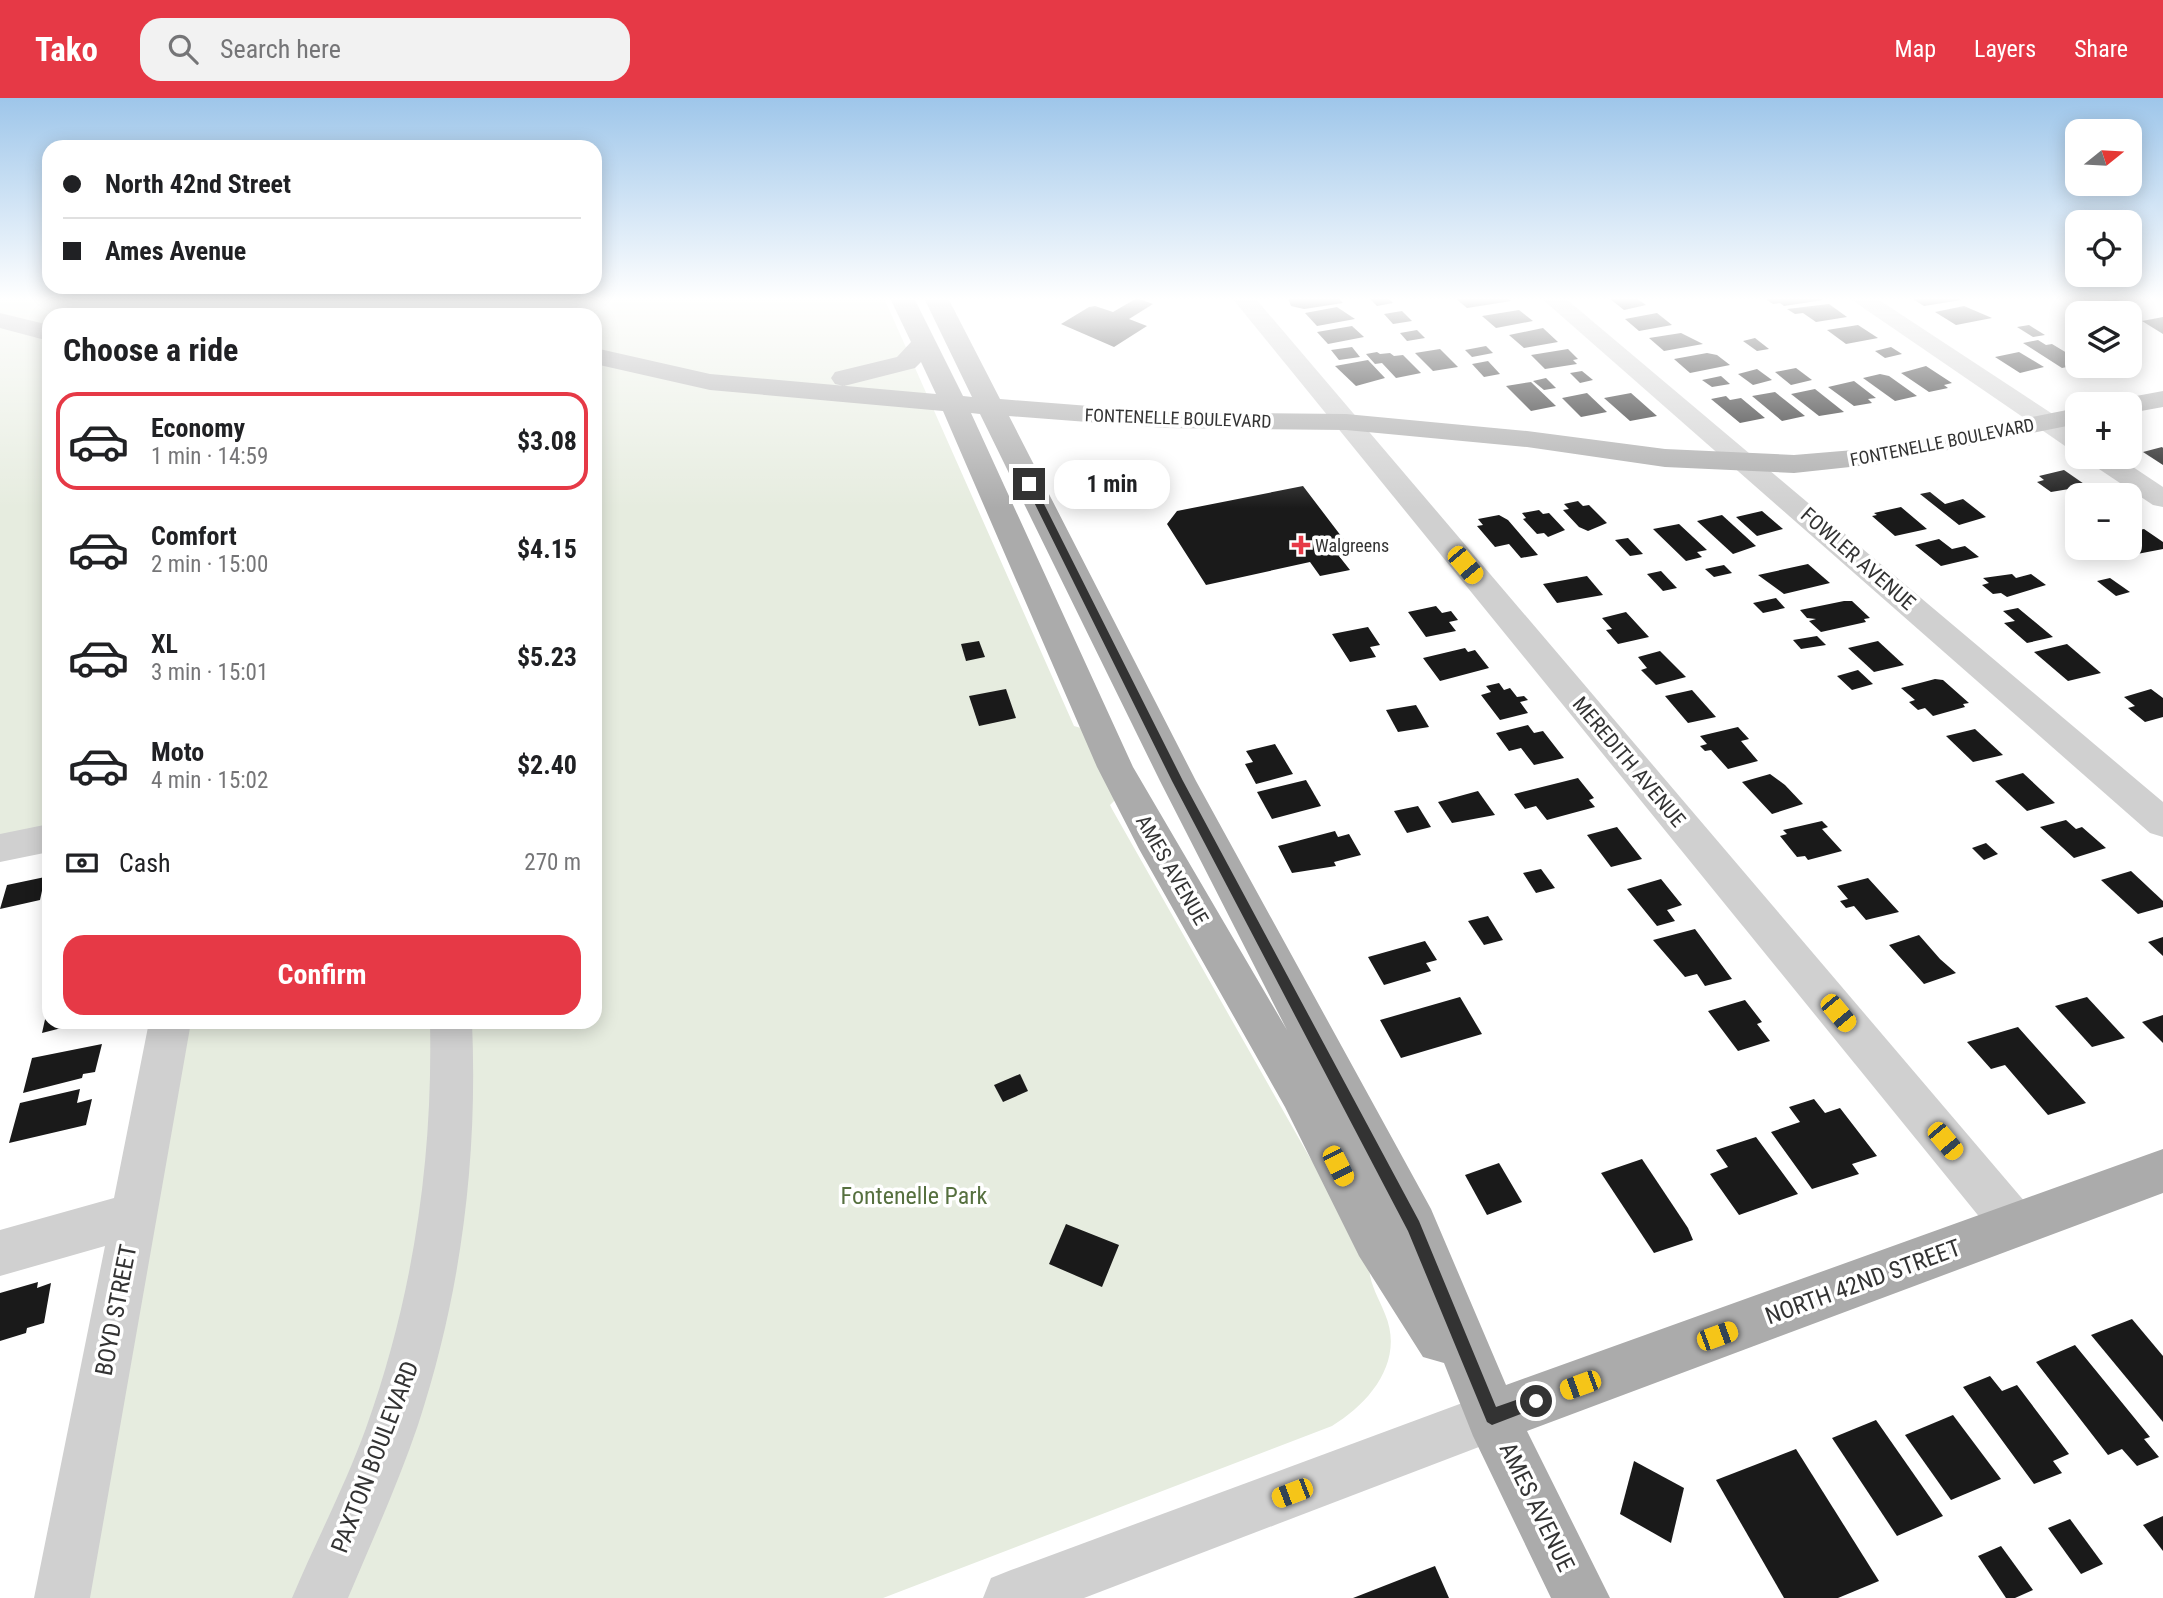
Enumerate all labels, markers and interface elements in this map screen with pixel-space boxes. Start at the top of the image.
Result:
search box [140,18,630,81]
text: Tako [35,30,98,69]
icon: search [164,30,202,68]
text: Search here [220,34,341,64]
text: Map [1895,35,1936,63]
text: Layers [1974,35,2036,63]
text: Share [2074,35,2128,63]
north arrow [2065,119,2142,196]
map controls [2065,119,2142,560]
text: North 42nd Street [105,169,291,199]
button: locate [2065,210,2142,287]
text: Ames Avenue [105,236,246,266]
button: layers [2065,301,2142,378]
text: Choose a ride [63,331,238,369]
button: + [2065,392,2142,469]
street label: FONTENELLE BOULEVARD [1084,404,1272,432]
icon: car [67,410,130,473]
text: Economy [151,413,245,443]
street label: FONTENELLE BOULEVARD [1848,414,2036,470]
text: $3.08 [517,426,577,456]
text: 1 min · 14:59 [151,443,268,470]
callout: 1 min [1054,460,1169,508]
route end [1013,468,1045,500]
text: 1 min [1086,471,1138,498]
button: − [2065,483,2142,560]
street label: FOWLER AVENUE [1796,503,1920,615]
icon: car [67,518,130,581]
text: Comfort [151,521,237,551]
text: $4.15 [517,534,577,564]
place label: Walgreens [1315,535,1389,556]
marker: Walgreens [1293,537,1309,553]
car [1444,542,1487,588]
text: 2 min · 15:00 [151,551,268,578]
icon: car [67,626,130,689]
text: XL [151,629,178,659]
text: $5.23 [517,642,577,672]
text: 3 min · 15:01 [151,659,268,686]
street label: MEREDITH AVENUE [1568,692,1690,832]
icon: car [67,734,130,797]
text: Moto [151,737,204,767]
text: $2.40 [517,750,577,780]
text: 4 min · 15:02 [151,767,268,794]
street label: AMES AVENUE [1131,811,1213,929]
icon: cash [63,844,101,882]
text: Cash [119,848,171,878]
text: 270 m [524,849,581,876]
button: Confirm [63,935,581,1015]
car [1817,990,1860,1036]
car [1924,1118,1967,1164]
car [1320,1143,1357,1189]
park label: Fontenelle Park [841,1182,988,1210]
street label: NORTH 42ND STREET [1761,1234,1965,1330]
street label: BOYD STREET [90,1242,142,1378]
car [1694,1319,1741,1353]
street label: PAXTON BOULEVARD [326,1357,424,1557]
car [1557,1368,1604,1402]
route start [1520,1385,1552,1417]
street label: AMES AVENUE [1494,1438,1580,1576]
car [1269,1476,1316,1510]

